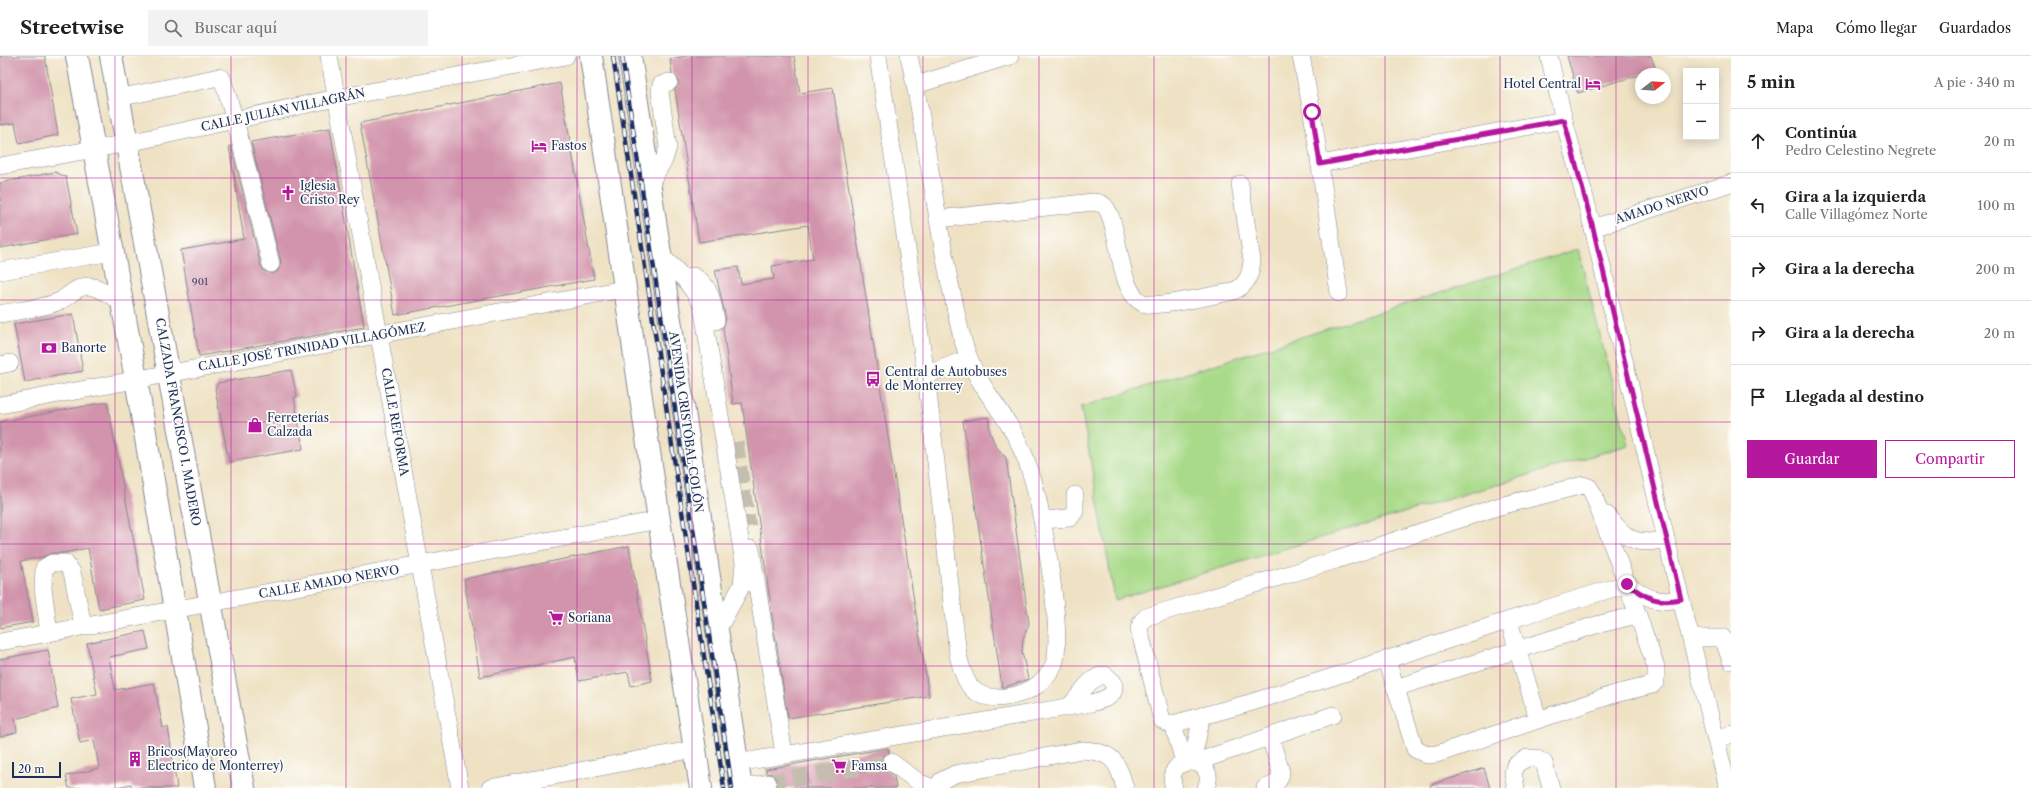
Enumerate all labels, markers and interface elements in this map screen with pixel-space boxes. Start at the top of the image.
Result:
search box [148,10,428,46]
text: Streetwise [20,16,124,39]
icon: search [162,17,184,39]
text: Buscar aquí [194,18,277,37]
text: Mapa [1776,19,1813,37]
text: Cómo llegar [1835,19,1917,37]
text: Guardados [1939,19,2011,37]
north arrow [1635,68,1671,104]
map controls [1683,68,1719,140]
button: + [1683,68,1719,104]
text: 5 min [1747,72,1795,92]
text: A pie · 340 m [1934,74,2015,90]
hotel icon: Hotel Central [1584,75,1602,93]
place label: Hotel Central [1503,76,1581,91]
street label: CALLE JULIÁN VILLAGRÁN [199,84,366,134]
route start [1303,103,1321,121]
button: − [1683,104,1719,140]
text: Continúa [1785,123,1857,142]
icon: ahead [1747,130,1769,152]
text: 20 m [1984,133,2015,149]
hotel icon: Fastos [530,137,548,155]
place label: Fastos [551,138,587,153]
text: Pedro Celestino Negrete [1785,142,1936,158]
place label: Iglesia Cristo Rey [300,178,360,207]
street label: AMADO NERVO [1612,182,1711,227]
church icon: Iglesia Cristo Rey [279,184,297,202]
text: Gira a la izquierda [1785,187,1926,206]
icon: left [1747,194,1769,216]
text: 100 m [1977,197,2015,213]
text: Calle Villagómez Norte [1785,206,1928,222]
icon: right [1747,258,1769,280]
text: Gira a la derecha [1785,259,1915,278]
text: 200 m [1975,261,2015,277]
house number: 901 [192,275,209,288]
street label: CALZADA FRANCISCO I. MADERO [153,317,204,527]
street label: CALLE JOSÉ TRINIDAD VILLAGÓMEZ [197,318,427,374]
icon: right [1747,322,1769,344]
text: Gira a la derecha [1785,323,1915,342]
text: 20 m [1984,325,2015,341]
street label: AVENIDA CRISTÓBAL COLÓN [666,329,708,514]
bank icon: Banorte [40,339,58,357]
place label: Banorte [61,340,107,355]
place label: Central de Autobuses de Monterrey [885,364,1007,393]
street label: CALLE REFORMA [379,367,413,478]
bus stop icon: Central de Autobuses de Monterrey [864,370,882,388]
icon: arrive [1747,386,1769,408]
text: Llegada al destino [1785,387,1924,406]
place label: Ferreterías Calzada [267,410,329,439]
shop icon: Ferreterías Calzada [246,416,264,434]
button: Guardar [1747,440,1877,478]
button: Compartir [1885,440,2015,478]
street label: CALLE AMADO NERVO [257,562,400,601]
route end [1618,575,1636,593]
supermarket icon: Soriana [547,609,565,627]
place label: Soriana [568,610,612,625]
place label: Bricos(Mayoreo Electrico de Monterrey) [147,744,283,773]
building icon: Bricos(Mayoreo Electrico de Monterrey) [126,750,144,768]
supermarket icon: Famsa [830,757,848,775]
place label: Famsa [851,758,888,773]
scale bar [12,760,61,779]
text: 20 m [18,762,44,776]

